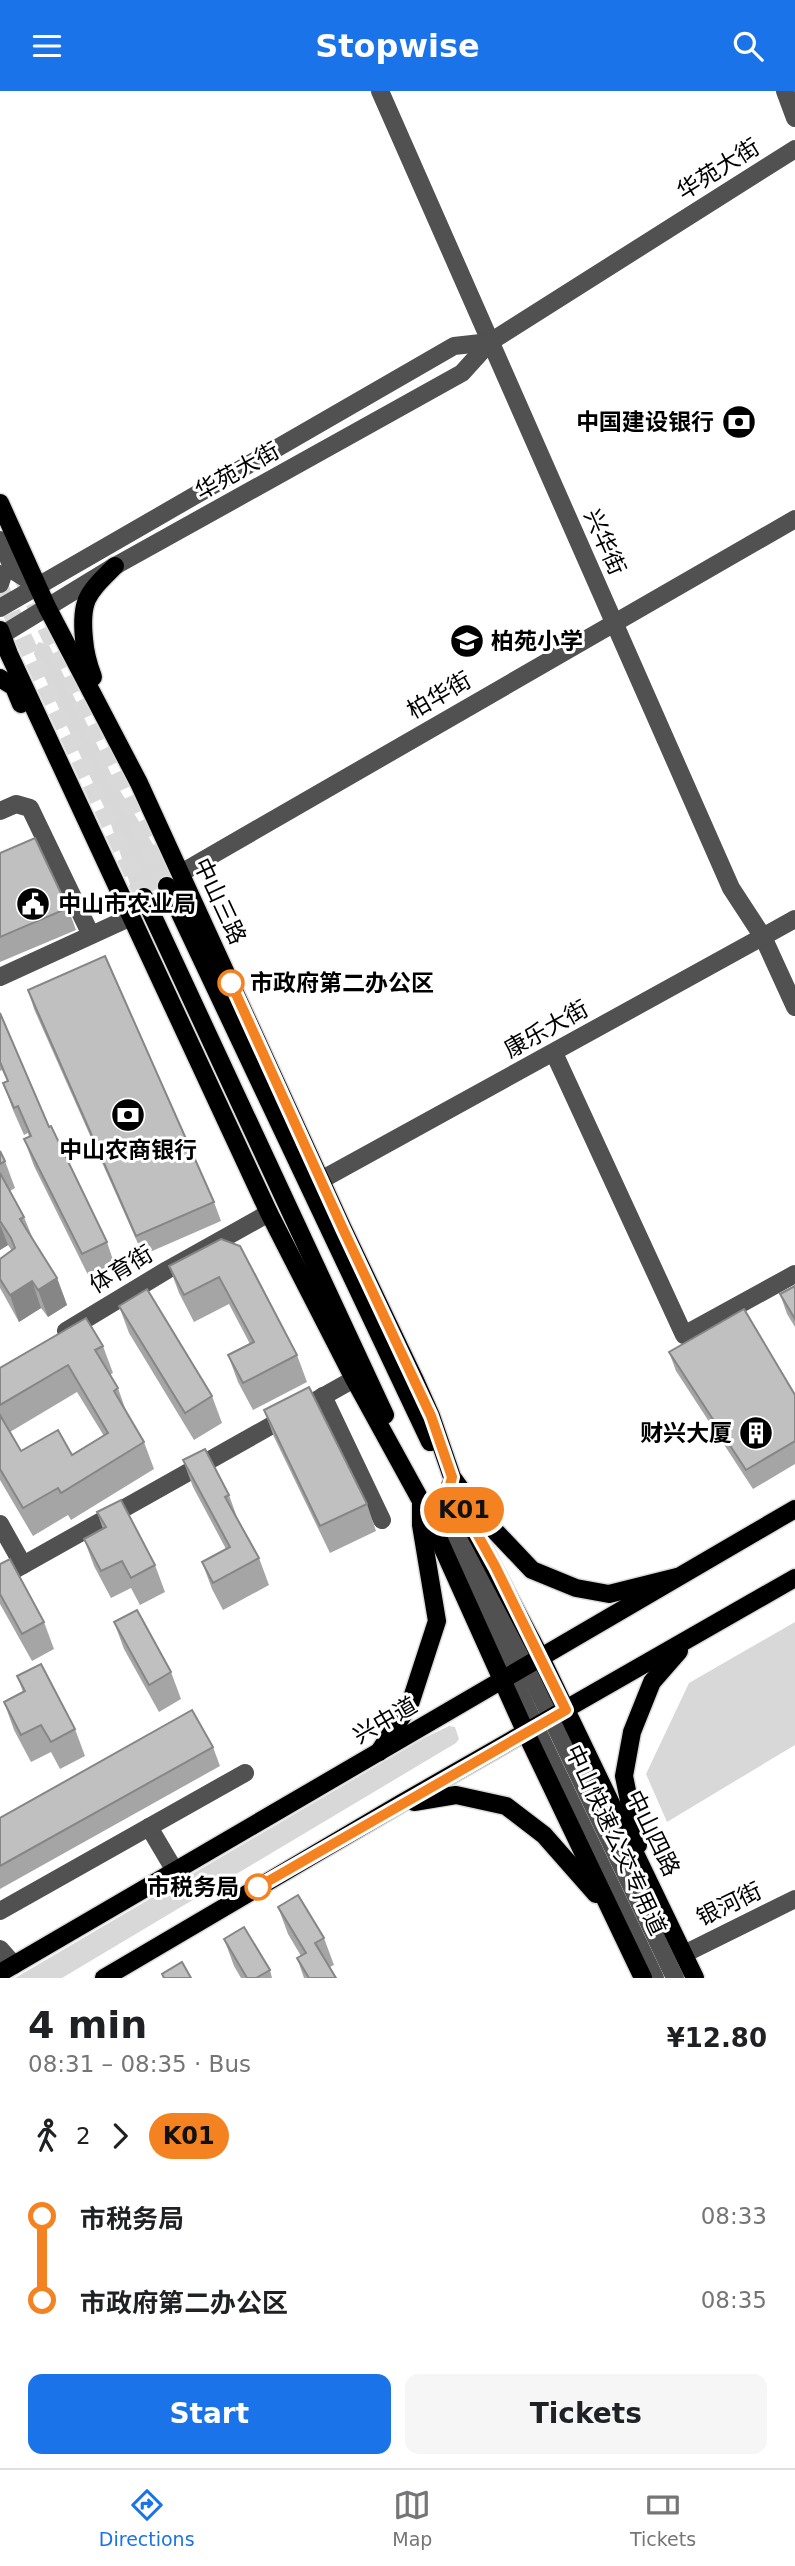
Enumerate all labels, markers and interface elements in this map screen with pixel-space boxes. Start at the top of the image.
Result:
icon: menu [28,27,66,65]
text: Stopwise [315,27,480,65]
icon: search [729,27,767,65]
street label: 华苑大街 [672,134,764,204]
bank icon: 中国建设银行 [720,403,758,441]
place label: 中国建设银行 [576,409,714,435]
street label: 华苑大街 [190,437,284,505]
street label: 兴华街 [579,505,631,579]
school or university icon: 柏苑小学 [448,622,486,660]
place label: 柏苑小学 [491,628,583,654]
street label: 柏华街 [403,666,475,724]
street label: 中山三路 [189,854,251,948]
public building icon: 中山市农业局 [14,885,52,923]
place label: 中山市农业局 [58,891,196,917]
marker: 市政府第二办公区 [218,970,244,996]
place label: 市政府第二办公区 [250,970,434,996]
street label: 康乐大街 [499,995,593,1063]
bank icon: 中山农商银行 [109,1096,147,1134]
place label: 中山农商银行 [59,1137,197,1163]
street label: 体育街 [85,1240,157,1298]
building icon: 财兴大厦 [737,1414,775,1452]
place label: 财兴大厦 [640,1420,732,1446]
line badge: K01 [424,1487,504,1533]
text: K01 [438,1496,490,1524]
street label: 兴中道 [349,1691,421,1749]
street label: 中山快速公交专用道 [560,1741,672,1939]
street label: 中山四路 [621,1786,685,1880]
place label: 市税务局 [147,1874,239,1900]
marker: 市税务局 [245,1874,271,1900]
street label: 银河街 [692,1877,766,1931]
text: 4 min [28,2003,147,2047]
text: ¥12.80 [667,2023,767,2053]
text: 08:31 – 08:35 · Bus [28,2051,251,2077]
icon: walk [28,2117,66,2155]
icon: forward [101,2117,139,2155]
text: K01 [163,2122,215,2150]
text: 2 [76,2123,91,2149]
text: 08:33 [701,2203,767,2229]
text: 市税务局 [80,2204,184,2234]
text: 08:35 [701,2287,767,2313]
text: 市政府第二办公区 [80,2288,288,2318]
button: Start [28,2374,391,2454]
button: Tickets [405,2374,767,2454]
tab: Directions [99,2486,195,2550]
tab: Map [392,2486,432,2550]
tab: Tickets [630,2486,696,2550]

